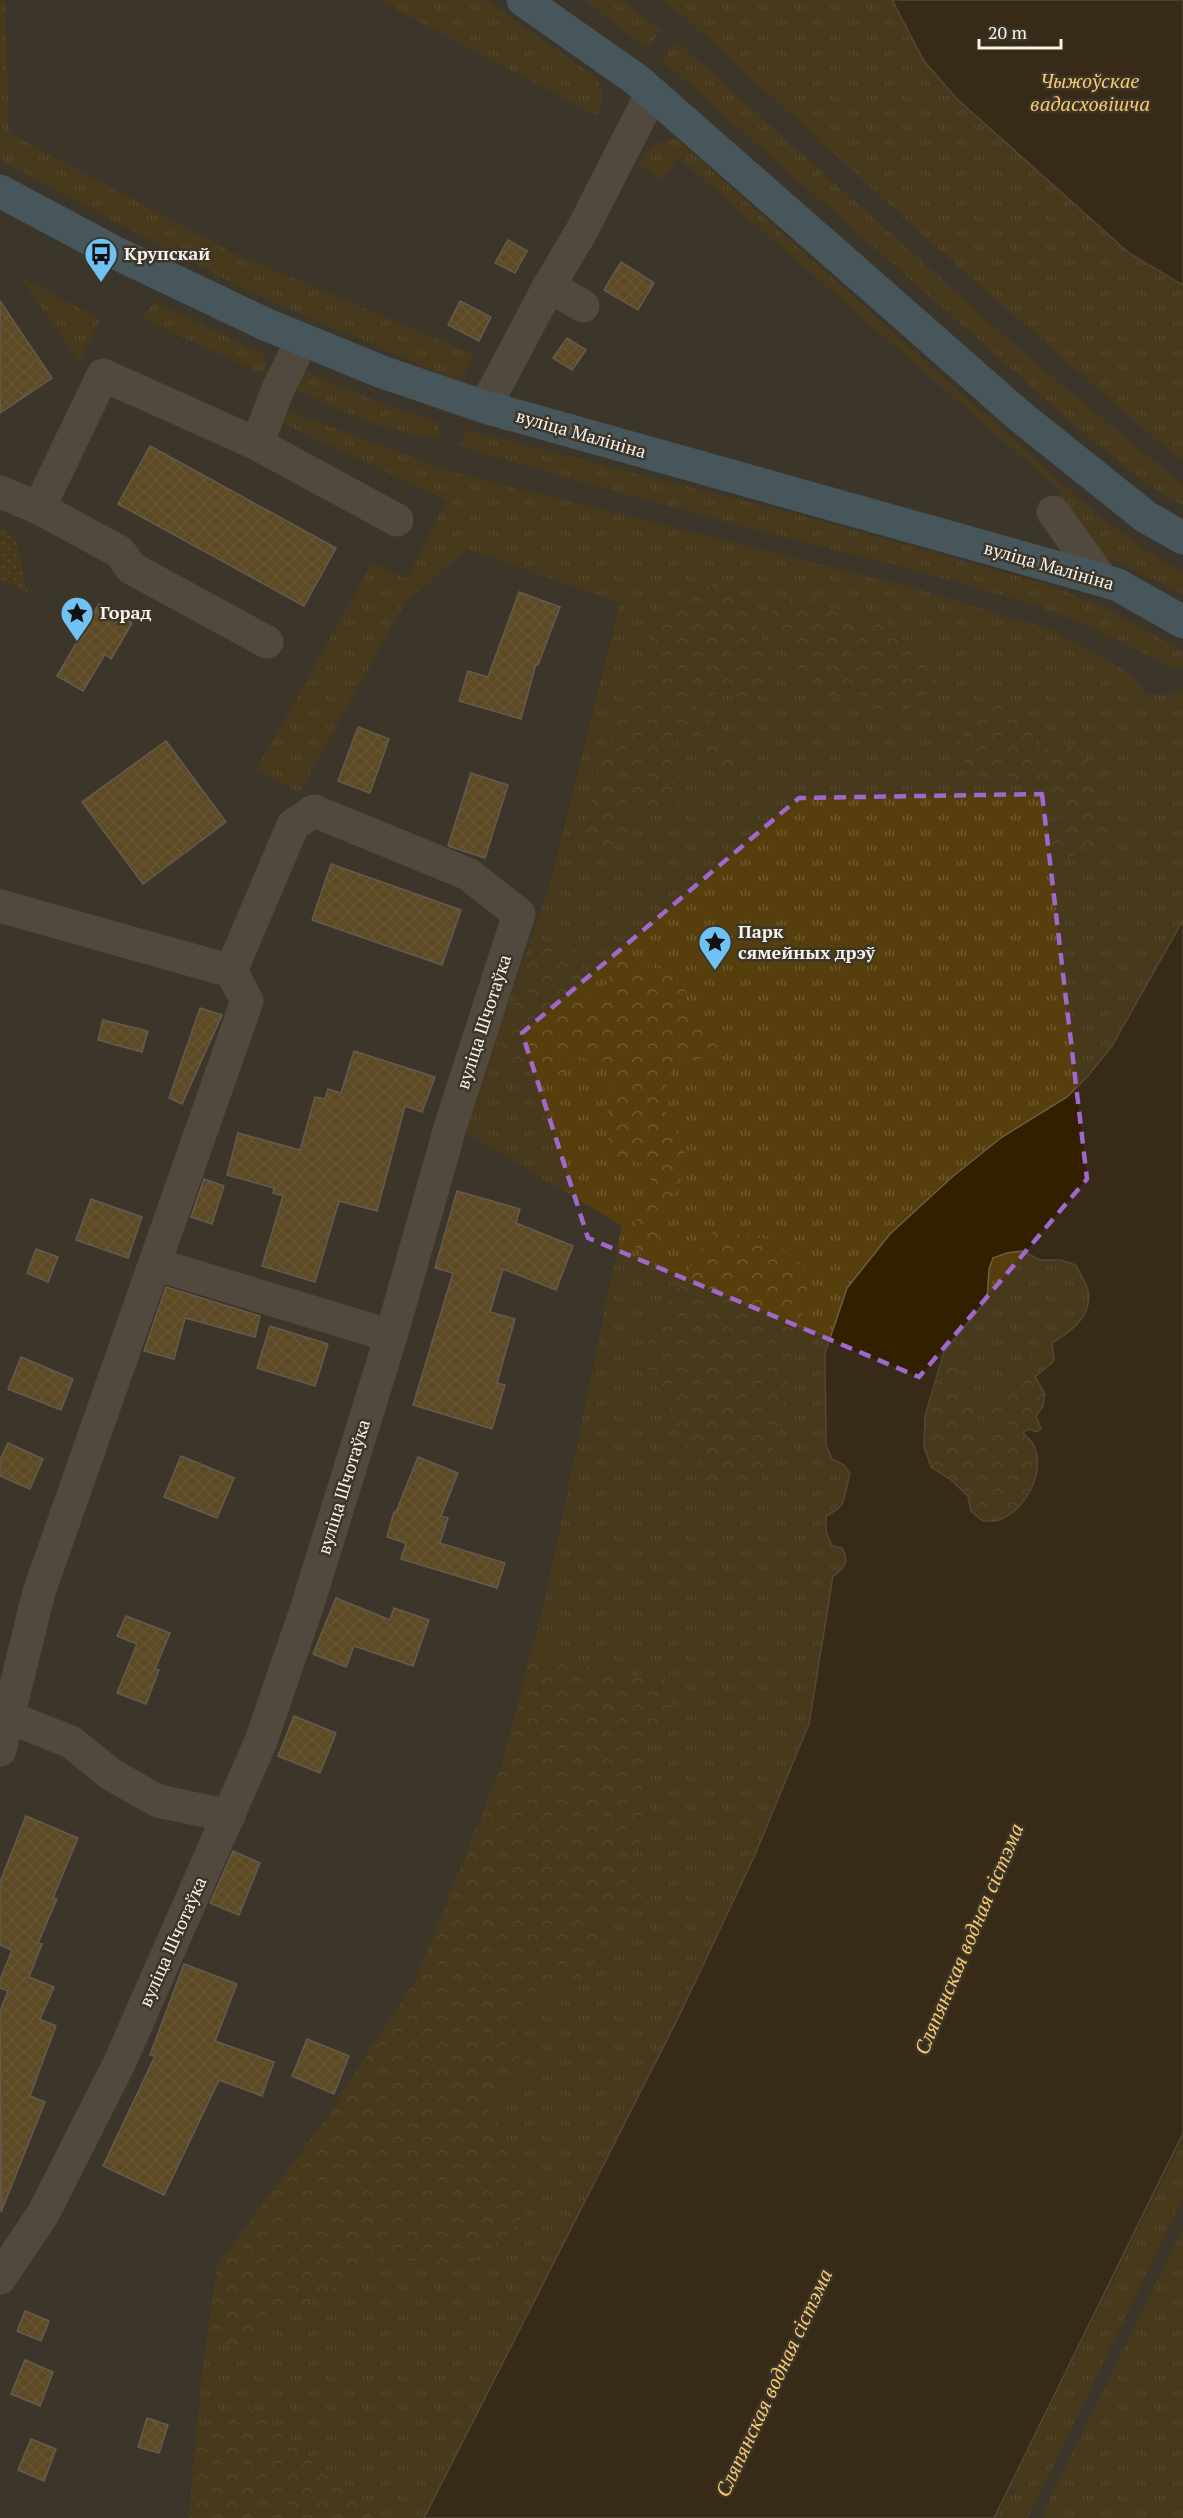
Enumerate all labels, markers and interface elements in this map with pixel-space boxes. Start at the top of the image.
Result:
scale bar [979,12,1062,50]
text: 20 m [988,20,1028,44]
water label: Чыжоўскае вадасховішча [1030,67,1150,117]
bus stop icon: Крупскай [83,236,119,283]
place label: Крупскай [124,241,210,265]
street label: вуліца Малініна [513,403,649,463]
street label: вуліца Малініна [981,535,1117,595]
place icon: Горад [59,595,95,642]
place label: Горад [100,600,152,624]
place label: Парк сямейных дрэў [738,919,876,964]
place icon: Парк сямейных дрэў [697,924,733,971]
street label: вуліца Шчотаўка [450,951,516,1092]
street label: вуліца Шчотаўка [311,1416,375,1557]
water label: Сляпянская водная сістэма [908,1819,1030,2058]
street label: вуліца Шчотаўка [133,1873,212,2011]
water label: Сляпянская водная сістэма [709,2264,838,2501]

